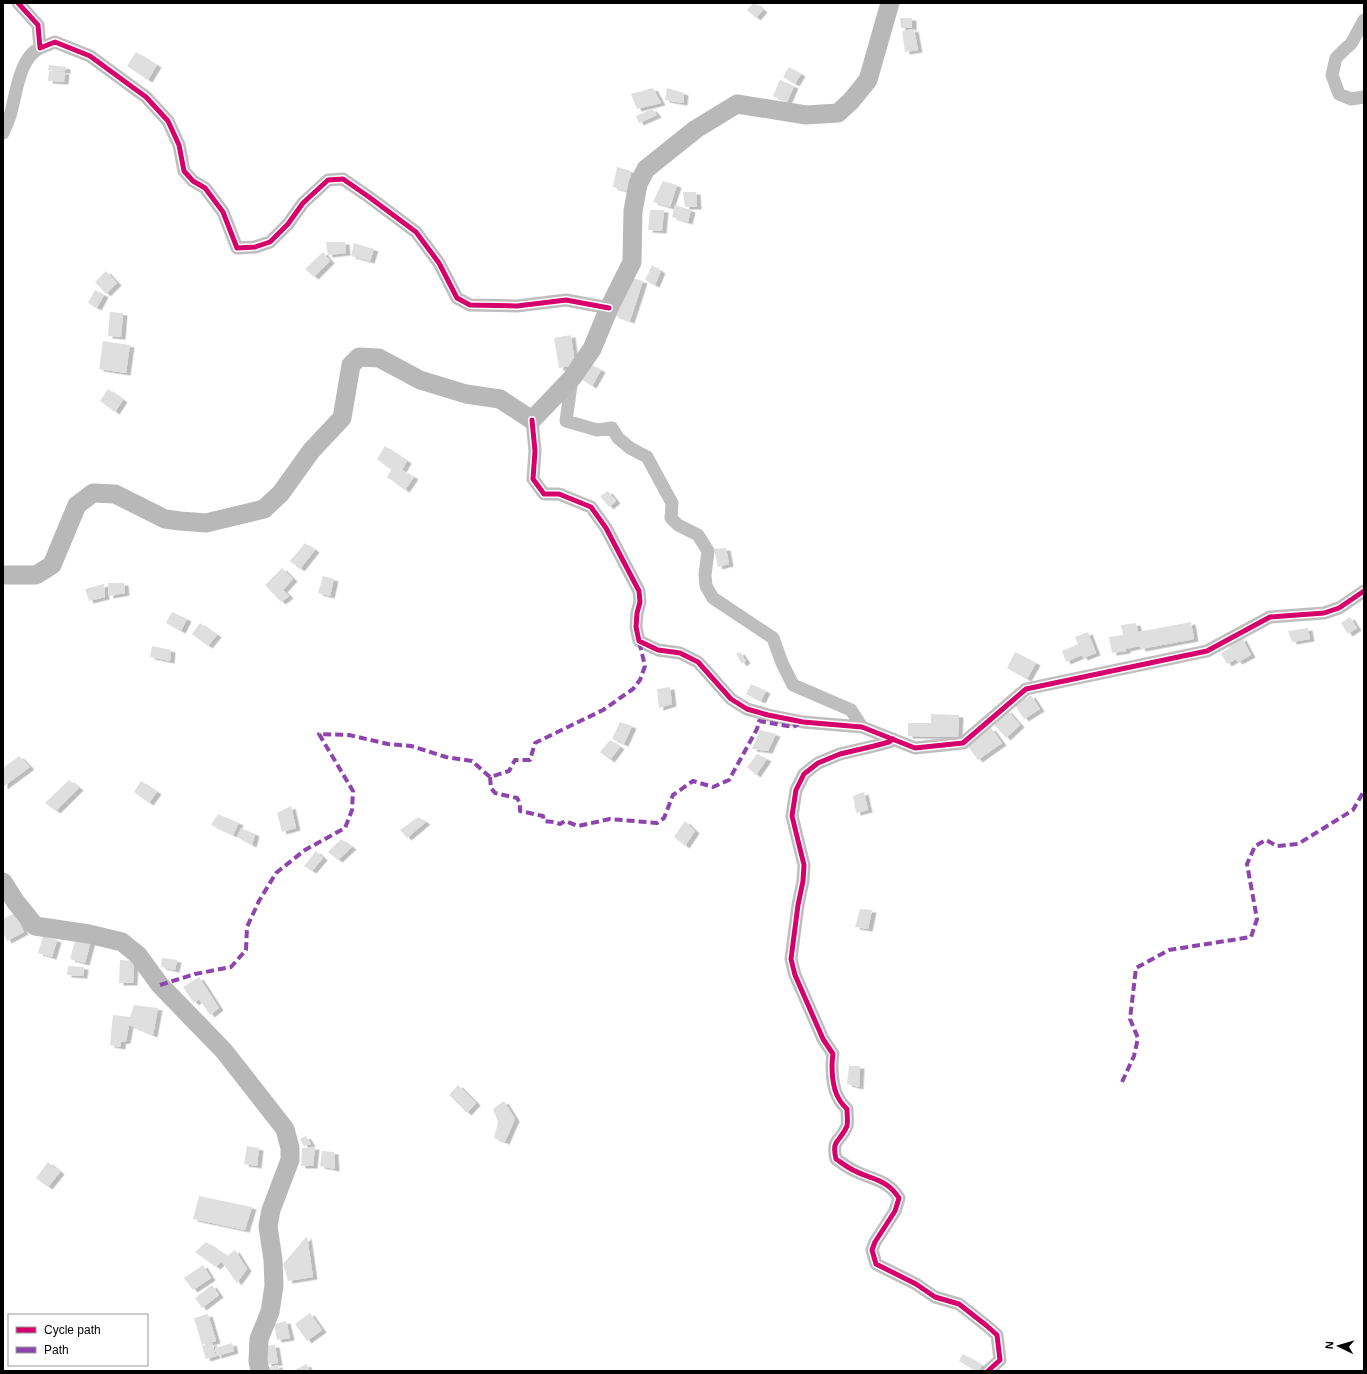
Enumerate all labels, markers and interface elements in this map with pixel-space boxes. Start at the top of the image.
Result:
legend [8,1314,148,1366]
text: Cycle path [44,1323,101,1337]
north arrow [1319,1326,1359,1366]
text: N [1323,1341,1335,1350]
text: Path [44,1343,69,1357]

